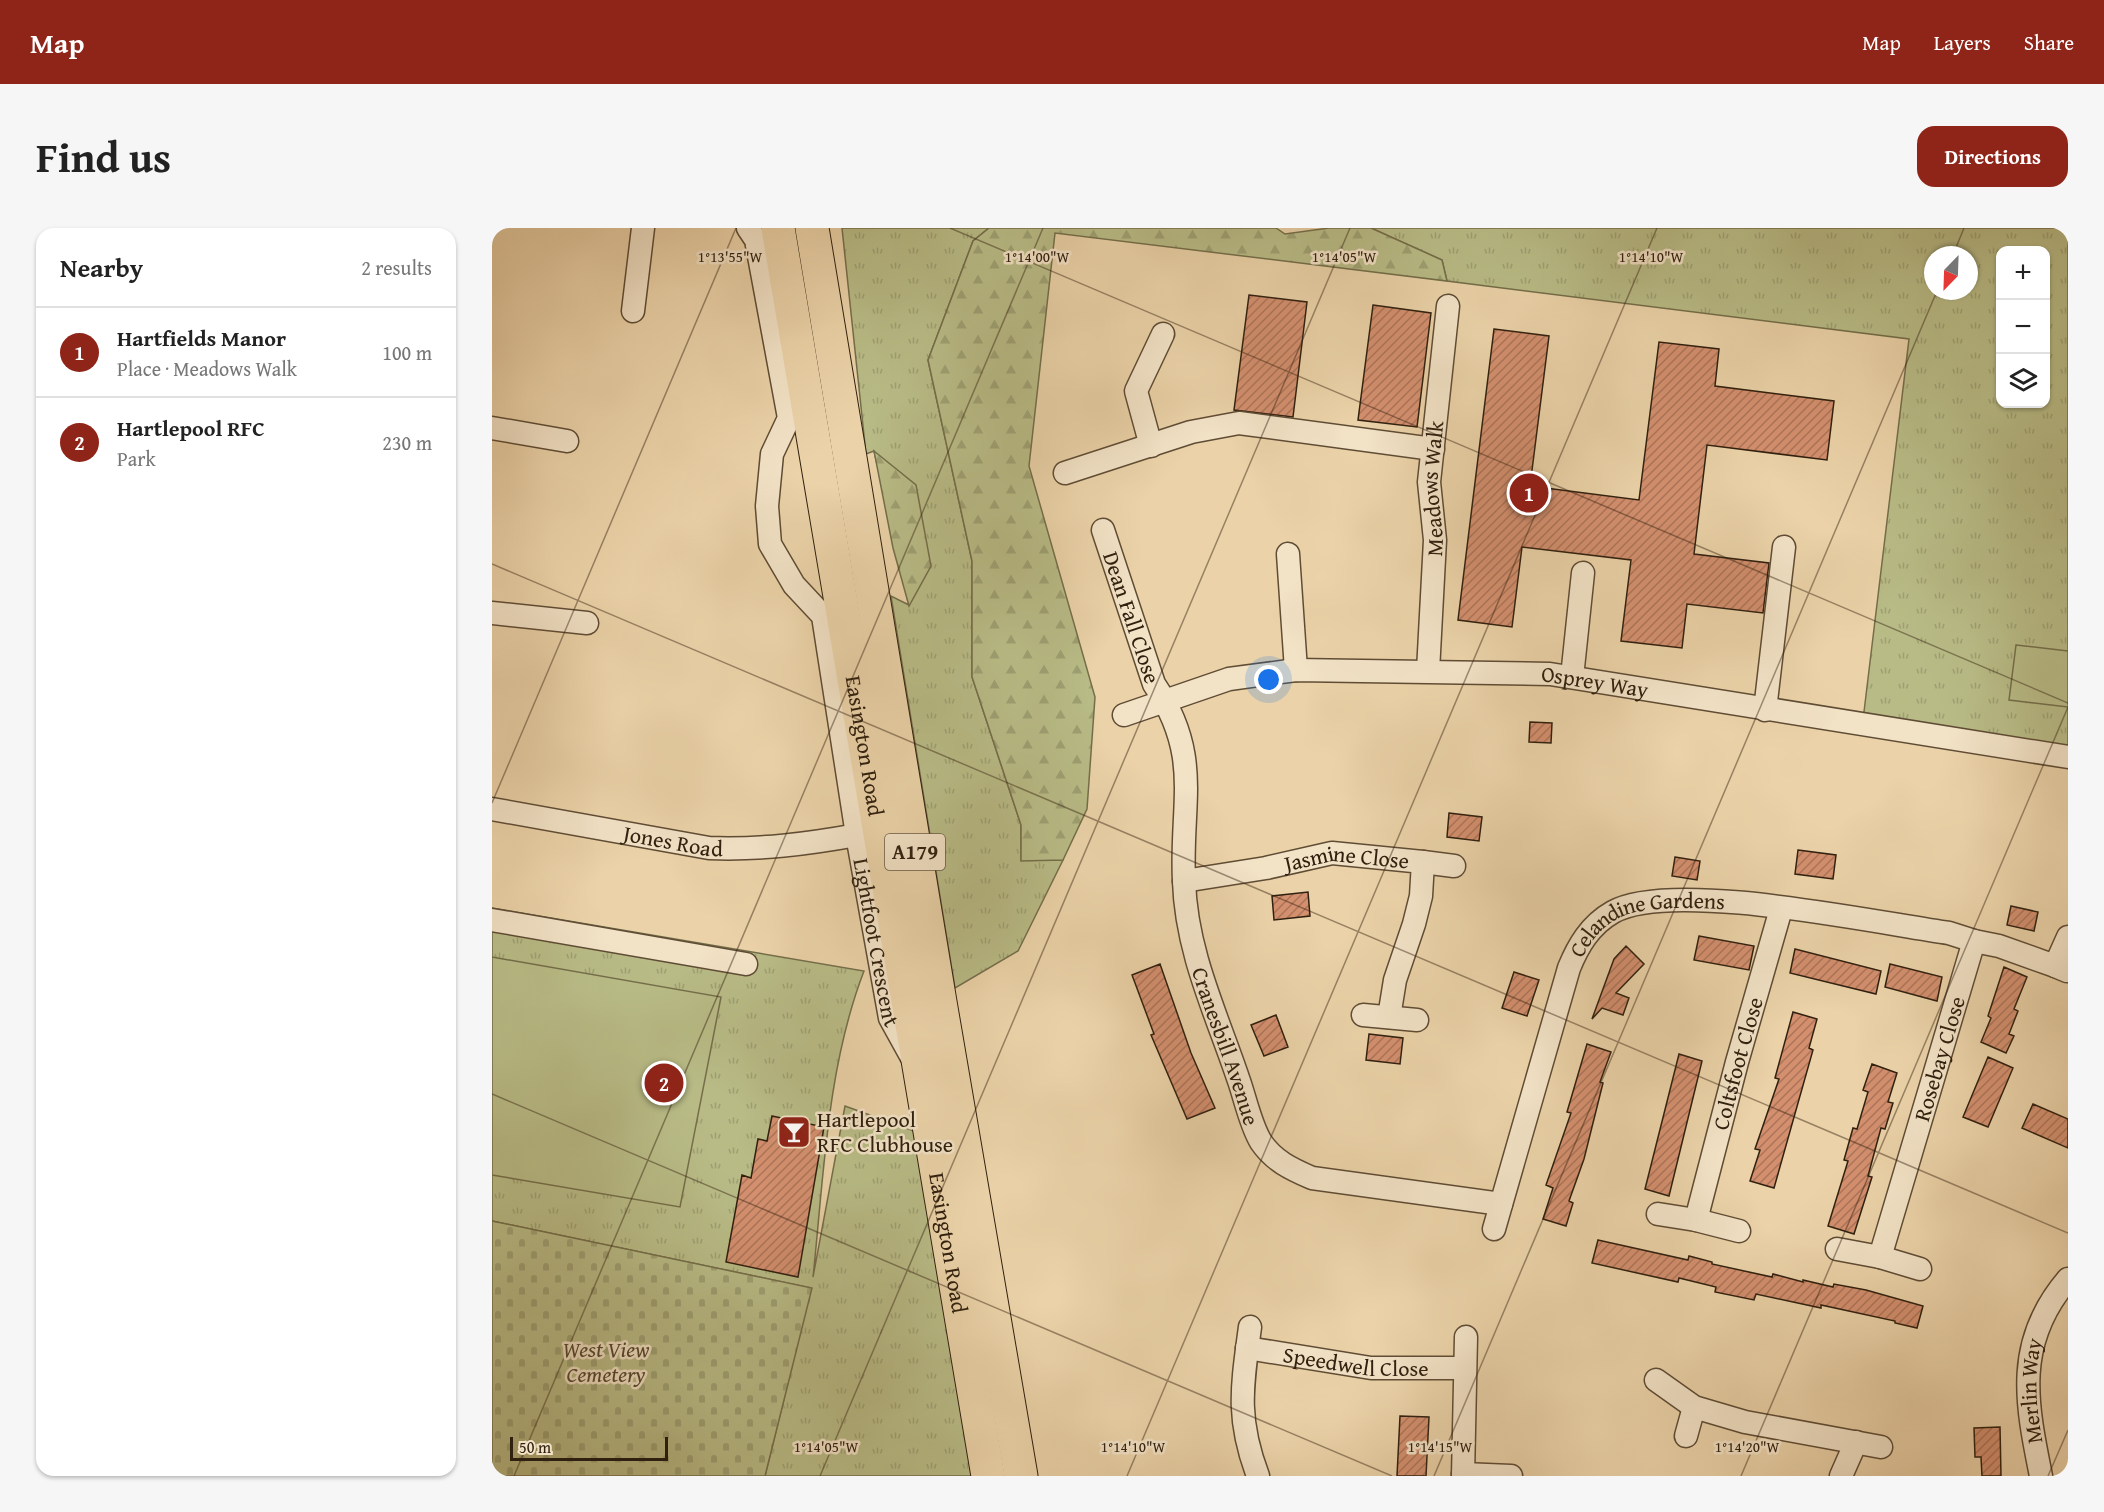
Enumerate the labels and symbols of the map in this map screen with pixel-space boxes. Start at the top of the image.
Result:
text: 1°13'55"W [698,246,763,267]
text: 1°14'00"W [1005,246,1070,267]
text: 1°14'05"W [1312,246,1377,267]
text: 1°14'10"W [1619,246,1684,267]
north arrow [1924,246,1978,300]
street label: Meadows Walk [1413,418,1452,557]
pin: 1 [1510,470,1548,516]
street label: Dean Fall Close [1095,547,1169,688]
street label: Osprey Way [1541,658,1651,706]
your location [1254,665,1283,694]
street label: Easington Road [838,673,893,819]
street label: Jones Road [618,816,724,864]
road number: A179 [885,834,945,870]
street label: Jasmine Close [1278,837,1411,880]
street label: Lightfoot Crescent [845,855,908,1033]
street label: Celandine Gardens [1561,884,1726,962]
street label: Cranesbill Avenue [1184,963,1268,1130]
street label: Rosebay Close [1905,992,1973,1125]
street label: Coltsfoot Close [1704,993,1771,1133]
pin: 2 [644,1060,684,1106]
place label: Hartlepool RFC Clubhouse [817,1103,953,1160]
bar icon: Hartlepool RFC Clubhouse [776,1114,812,1150]
street label: Easington Road [921,1170,976,1316]
park label: West View Cemetery [563,1333,650,1390]
street label: Merlin Way [2012,1334,2050,1446]
street label: Speedwell Close [1281,1338,1429,1384]
scale bar [510,1434,668,1462]
text: 1°14'05"W [794,1436,859,1457]
text: 1°14'10"W [1101,1436,1166,1457]
text: 1°14'15"W [1408,1436,1473,1457]
text: 1°14'20"W [1715,1436,1780,1457]

